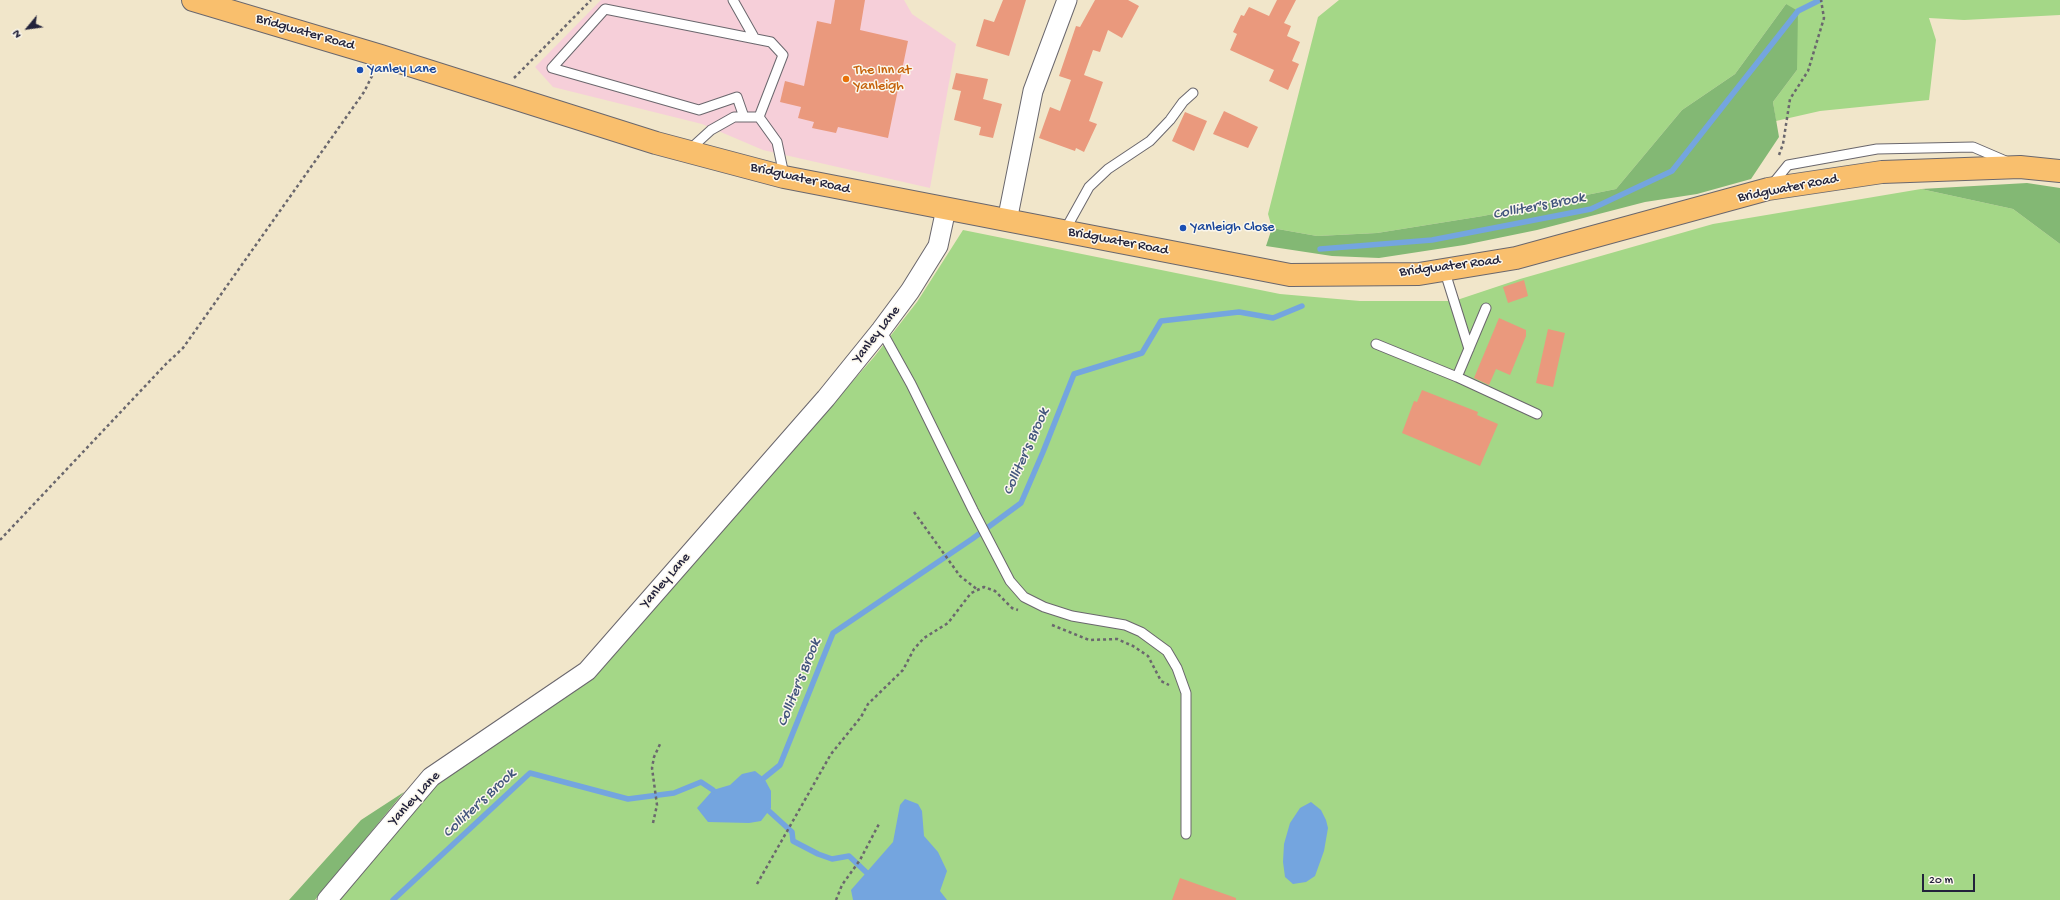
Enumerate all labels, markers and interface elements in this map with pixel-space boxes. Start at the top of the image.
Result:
north arrow [8,8,48,48]
street label: Bridgwater Road [254,11,356,55]
text: N [11,28,24,40]
place label: Yanley Lane [368,62,436,78]
place label: The Inn at Yanleigh [854,63,911,96]
marker: Yanley Lane [355,65,365,75]
marker: The Inn at Yanleigh [841,74,851,84]
street label: Bridgwater Road [749,159,851,199]
street label: Bridgwater Road [1736,171,1840,207]
water label: Colliter's Brook [1492,189,1586,225]
place label: Yanleigh Close [1191,220,1274,236]
marker: Yanleigh Close [1178,223,1188,233]
street label: Bridgwater Road [1066,224,1170,260]
street label: Bridgwater Road [1398,252,1502,282]
street label: Yanley Lane [849,303,905,367]
water label: Colliter's Brook [1000,406,1054,498]
street label: Yanley Lane [637,550,695,612]
water label: Colliter's Brook [774,636,826,730]
water label: Colliter's Brook [440,766,520,842]
street label: Yanley Lane [386,768,444,830]
scale bar [1924,866,1977,892]
text: 20 m [1929,874,1953,888]

